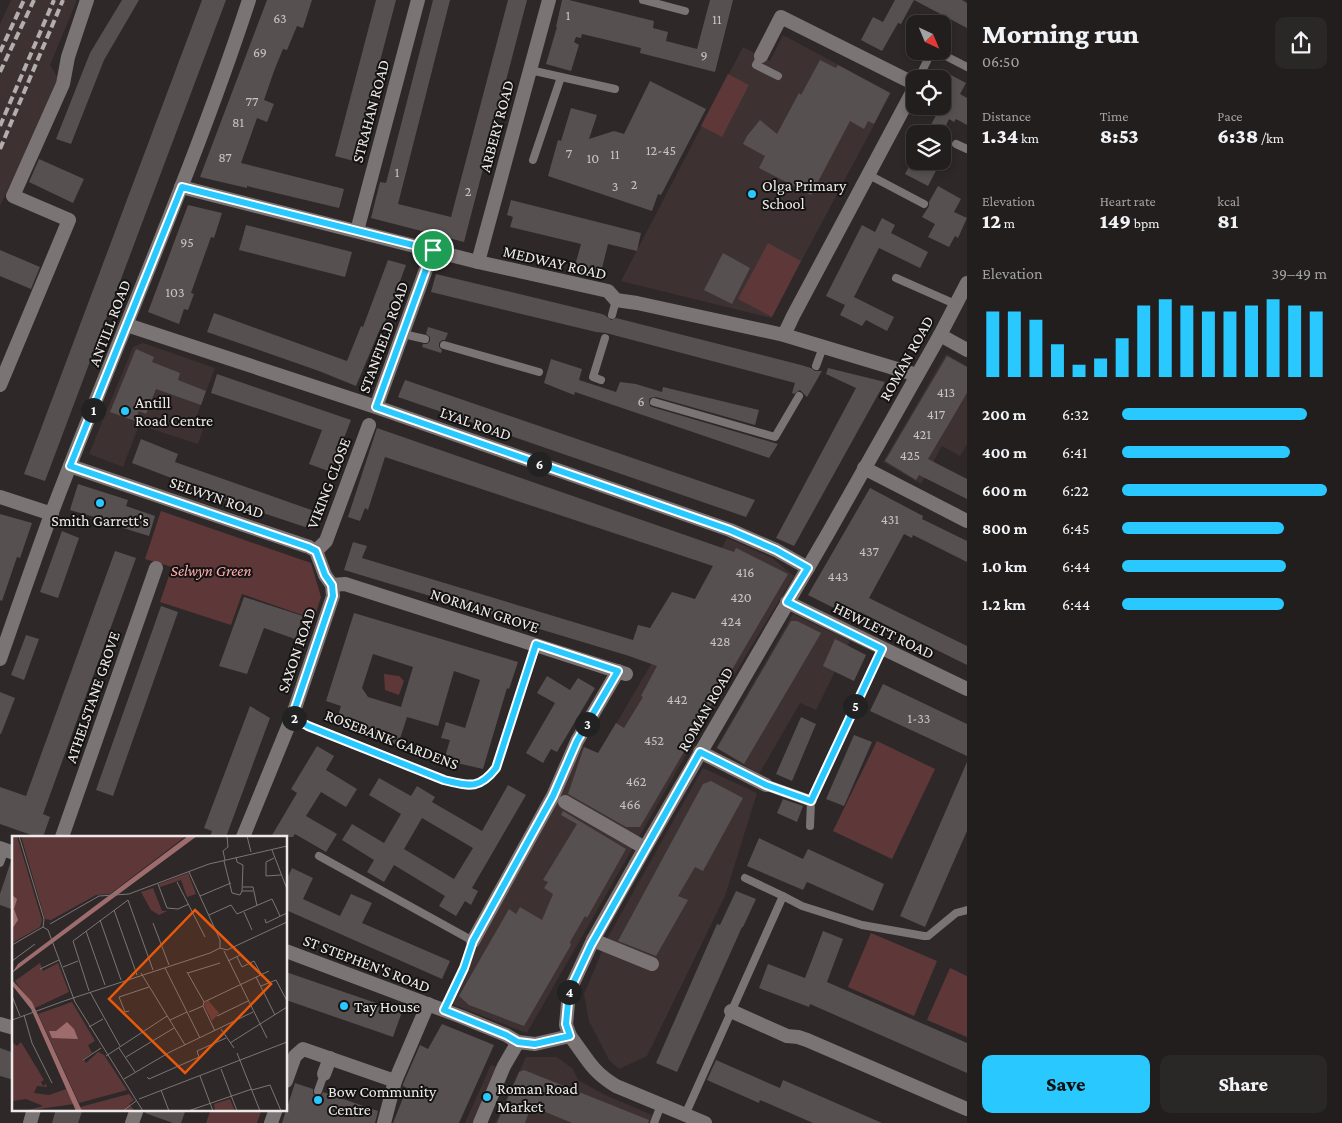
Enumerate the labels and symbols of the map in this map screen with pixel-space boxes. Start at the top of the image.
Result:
house number: 1 [566,7,571,23]
house number: 63 [273,10,287,26]
house number: 11 [712,11,722,27]
north arrow [906,15,951,60]
house number: 69 [253,44,267,60]
house number: 9 [700,47,708,63]
street label: STRAHAN ROAD [349,58,392,164]
street label: ARBERY ROAD [476,78,517,174]
house number: 77 [246,93,259,109]
house number: 81 [232,114,244,130]
house number: 12-45 [646,142,676,158]
house number: 7 [566,145,573,161]
house number: 11 [610,146,620,162]
house number: 87 [218,149,232,165]
house number: 10 [587,150,599,166]
house number: 1 [395,164,400,180]
house number: 2 [631,176,638,192]
place label: Olga Primary School [762,177,847,212]
house number: 3 [612,178,618,194]
house number: 2 [465,183,472,199]
marker: Olga Primary School [746,188,758,200]
pin [412,229,454,271]
house number: 95 [180,234,194,250]
street label: MEDWAY ROAD [502,242,608,283]
street label: ANTILL ROAD [85,278,134,369]
street label: STANFIELD ROAD [355,279,412,395]
house number: 103 [165,284,185,300]
street label: ROMAN ROAD [876,313,937,404]
house number: 413 [937,384,955,400]
house number: 6 [637,393,645,409]
place label: Antill Road Centre [135,394,213,429]
pin: 1 [80,398,106,422]
street label: LYAL ROAD [438,403,514,444]
marker: Antill Road Centre [119,405,131,417]
house number: 417 [927,406,946,422]
house number: 421 [913,426,932,442]
street label: VIKING CLOSE [303,435,354,531]
house number: 425 [900,447,920,463]
pin: 6 [526,452,552,476]
street label: SELWYN ROAD [167,473,266,522]
marker: Smith Garrett's [94,497,106,509]
house number: 431 [881,511,900,527]
place label: Smith Garrett's [51,512,149,529]
house number: 437 [859,543,880,559]
park label: Selwyn Green [170,562,252,580]
house number: 416 [736,564,754,580]
house number: 443 [828,568,848,584]
street label: NORMAN GROVE [428,585,542,636]
house number: 420 [730,589,752,605]
street label: HEWLETT ROAD [831,599,937,662]
street label: SAXON ROAD [274,606,319,695]
house number: 424 [721,613,741,629]
street label: ATHELSTANE GROVE [62,629,123,765]
house number: 428 [709,633,731,649]
street label: ROMAN ROAD [674,664,736,754]
house number: 442 [667,691,688,707]
pin: 5 [842,694,868,718]
pin: 2 [282,706,306,730]
street label: ROSEBANK GARDENS [323,706,461,773]
house number: 1-33 [908,710,930,726]
pin: 3 [574,712,600,736]
house number: 452 [644,732,664,748]
house number: 462 [626,773,647,789]
house number: 466 [619,796,641,812]
inset map [12,836,288,1110]
street label: ST STEPHEN'S ROAD [301,931,433,996]
pin: 4 [556,980,582,1004]
place label: Tay House [354,998,420,1016]
marker: Tay House [338,1000,350,1012]
place label: Roman Road Market [497,1080,578,1115]
place label: Bow Community Centre [328,1083,437,1118]
marker: Roman Road Market [481,1091,493,1103]
marker: Bow Community Centre [312,1094,324,1106]

